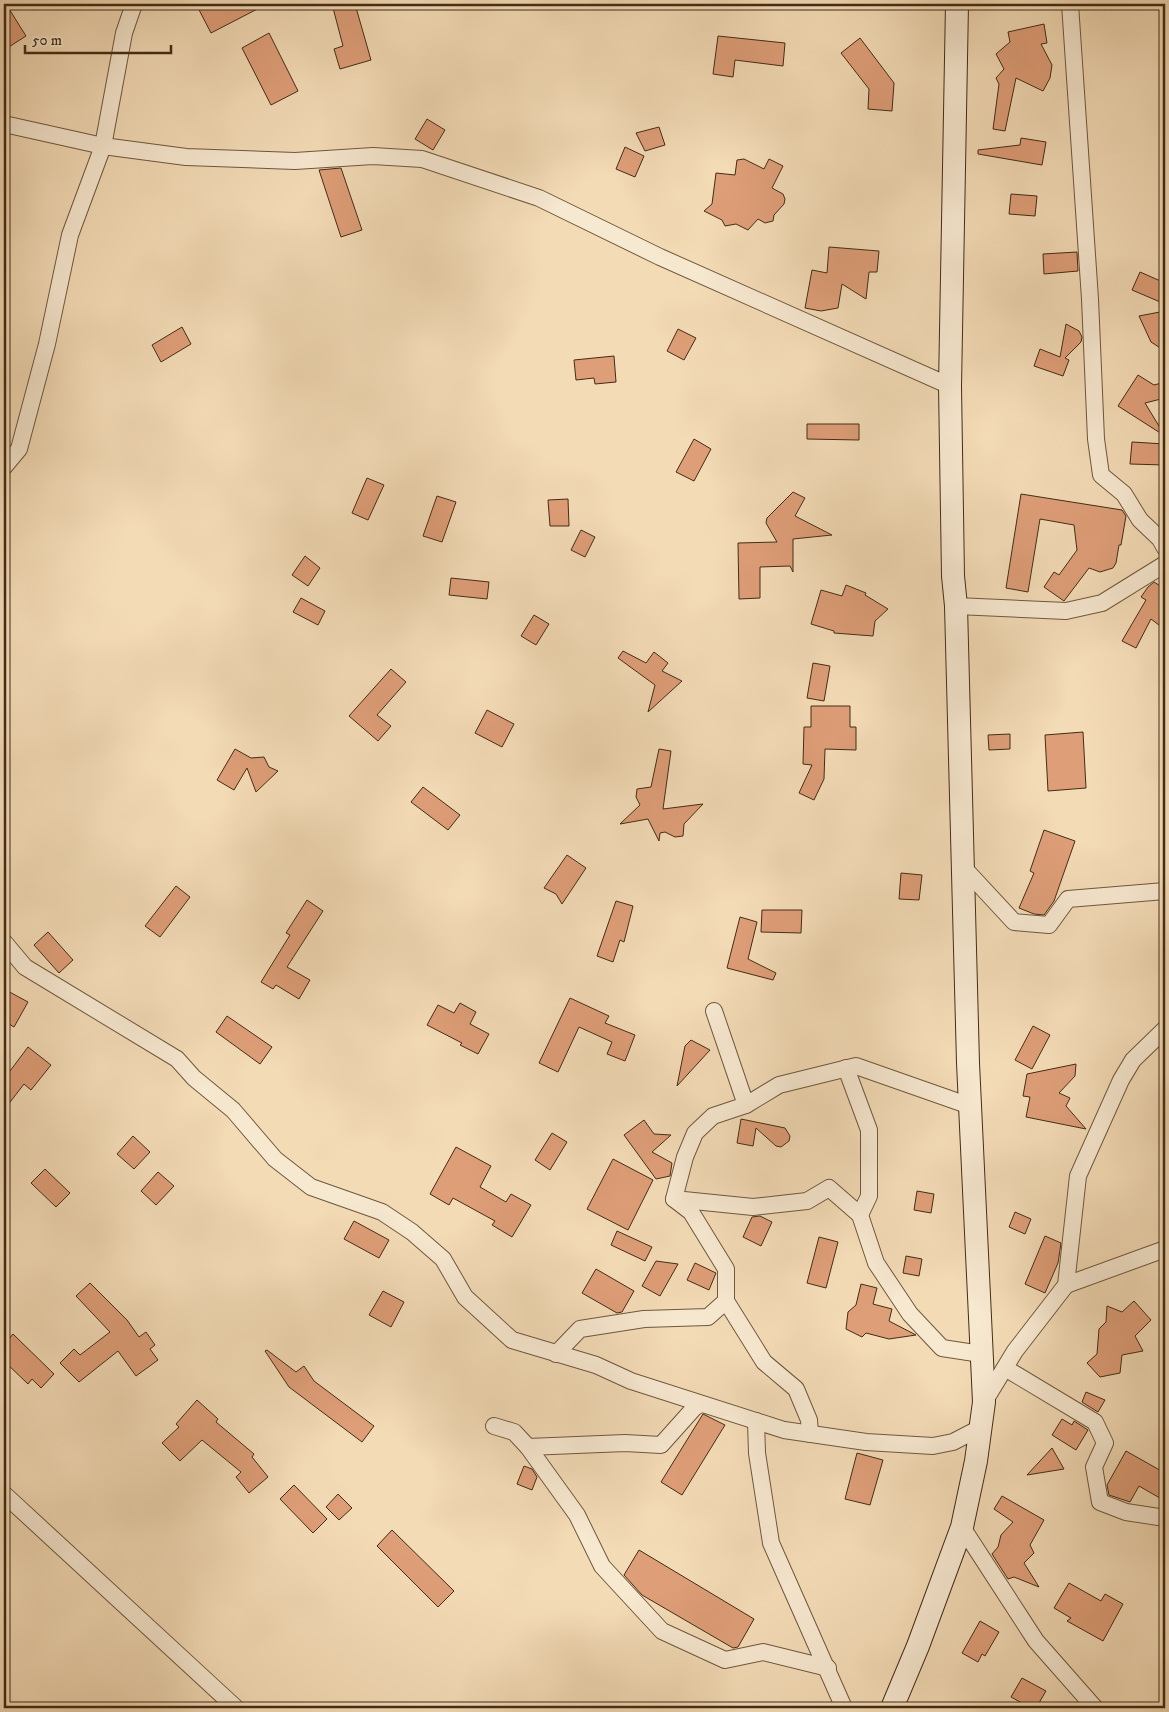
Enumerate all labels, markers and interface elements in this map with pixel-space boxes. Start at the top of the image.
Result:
scale bar [25,22,171,54]
text: 50 m [32,31,62,50]

